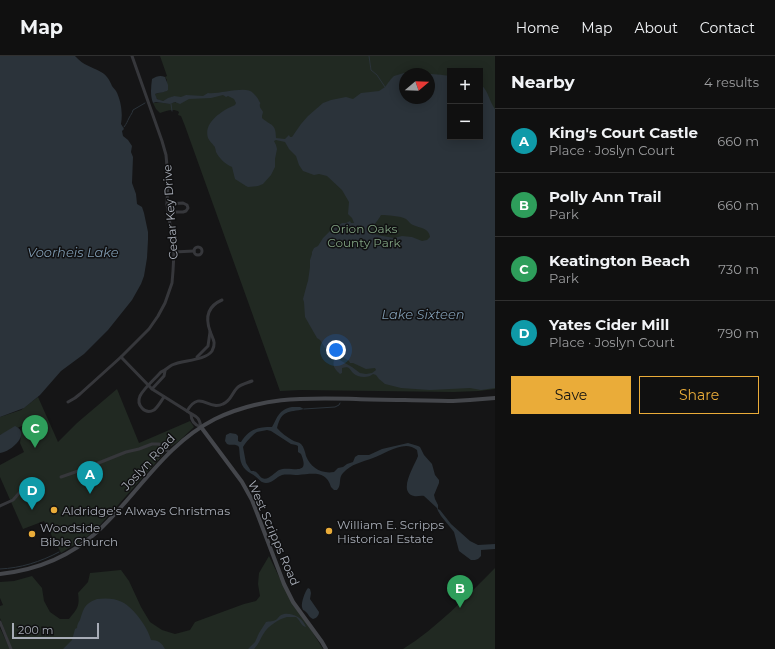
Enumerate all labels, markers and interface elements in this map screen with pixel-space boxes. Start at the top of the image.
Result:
text: Map [20,16,63,39]
text: Home [516,19,559,37]
text: Map [581,19,612,37]
text: About [634,19,678,37]
text: Contact [700,19,755,37]
north arrow [399,68,435,104]
map controls [447,68,483,140]
button: + [447,68,483,104]
text: Nearby [511,72,575,92]
text: 4 results [704,74,759,90]
button: − [447,104,483,140]
text: King's Court Castle [549,123,698,142]
text: A [519,133,529,149]
text: 660 m [717,133,759,149]
text: Place · Joslyn Court [549,142,675,158]
street label: Cedar Key Drive [159,164,181,260]
text: Polly Ann Trail [549,187,662,206]
text: B [519,197,529,213]
text: 660 m [717,197,759,213]
text: Park [549,206,579,222]
park label: Orion Oaks County Park [327,221,402,250]
water label: Voorheis Lake [27,244,119,260]
text: Keatington Beach [549,251,690,270]
text: C [519,261,529,277]
text: 730 m [718,261,759,277]
text: Park [549,270,579,286]
water label: Lake Sixteen [381,306,465,322]
text: Yates Cider Mill [549,315,669,334]
text: D [519,325,529,341]
text: 790 m [718,325,759,341]
text: Place · Joslyn Court [549,334,675,350]
your location [326,340,346,360]
button: Save [511,376,631,414]
button: Share [639,376,759,414]
pin: C [22,415,48,448]
street label: Joslyn Road [117,431,178,494]
pin: A [77,461,103,494]
pin: D [19,477,45,510]
street label: West Scripps Road [245,478,303,588]
place label: Aldridge's Always Christmas [62,503,230,518]
marker: Aldridge's Always Christmas [49,505,59,515]
place label: William E. Scripps Historical Estate [337,517,444,546]
place label: Woodside Bible Church [40,520,118,549]
marker: William E. Scripps Historical Estate [324,526,334,536]
marker: Woodside Bible Church [27,529,37,539]
pin: B [447,575,473,608]
scale bar [12,621,99,640]
text: 200 m [18,623,53,637]

